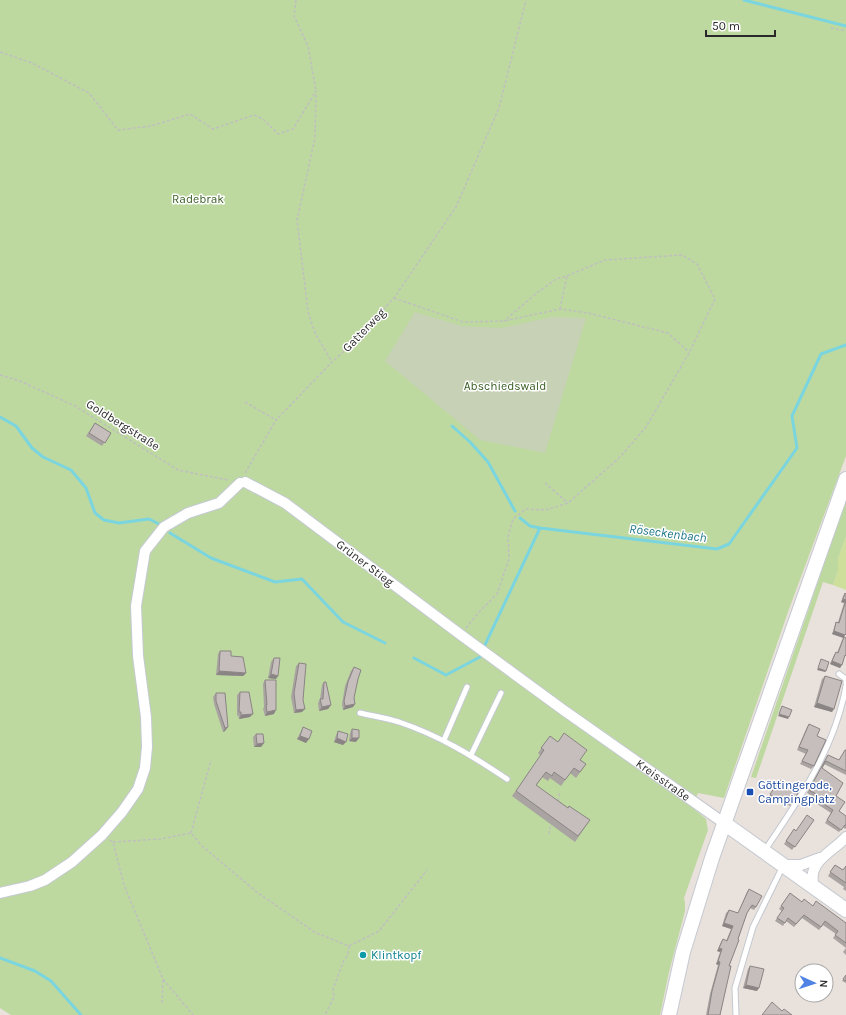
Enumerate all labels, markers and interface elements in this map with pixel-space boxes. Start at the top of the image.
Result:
scale bar [706,12,775,38]
text: 50 m [712,19,740,33]
park label: Radebrak [172,192,224,206]
street label: Gatterweg [340,305,388,355]
park label: Abschiedswald [464,379,546,393]
street label: Goldbergstraße [84,397,162,453]
water label: Röseckenbach [628,521,708,545]
street label: Grüner Stieg [334,537,397,589]
street label: Kreisstraße [633,756,693,804]
place label: Göttingerode, Campingplatz [758,778,835,806]
marker: Göttingerode, Campingplatz [745,787,755,797]
place label: Klintkopf [371,948,422,962]
marker: Klintkopf [358,950,368,960]
north arrow [794,963,834,1003]
text: N [817,979,830,988]

